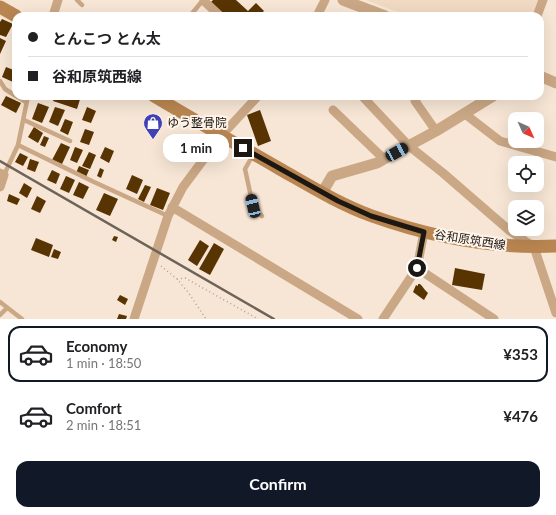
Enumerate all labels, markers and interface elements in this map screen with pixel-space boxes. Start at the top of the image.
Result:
text: とんこつ とん太 [52,29,161,47]
text: 谷和原筑西線 [52,67,142,85]
shop icon: ゆう整骨院 [142,112,164,140]
north arrow [508,112,544,148]
map controls [508,112,544,236]
place label: ゆう整骨院 [167,115,227,130]
callout: 1 min [163,134,229,162]
route end [234,139,252,157]
text: 1 min [180,140,212,156]
car [384,141,410,163]
button: locate [508,156,544,192]
car [244,193,262,219]
button: layers [508,200,544,236]
street label: 谷和原筑西線 [433,226,507,253]
route start [408,259,426,277]
icon: car [18,336,54,372]
text: Economy [66,337,127,355]
text: ¥353 [503,345,538,363]
text: 1 min · 18:50 [66,355,141,371]
icon: car [18,398,54,434]
text: Comfort [66,399,122,417]
text: ¥476 [503,407,538,425]
text: 2 min · 18:51 [66,417,141,433]
button: Confirm [16,461,540,507]

